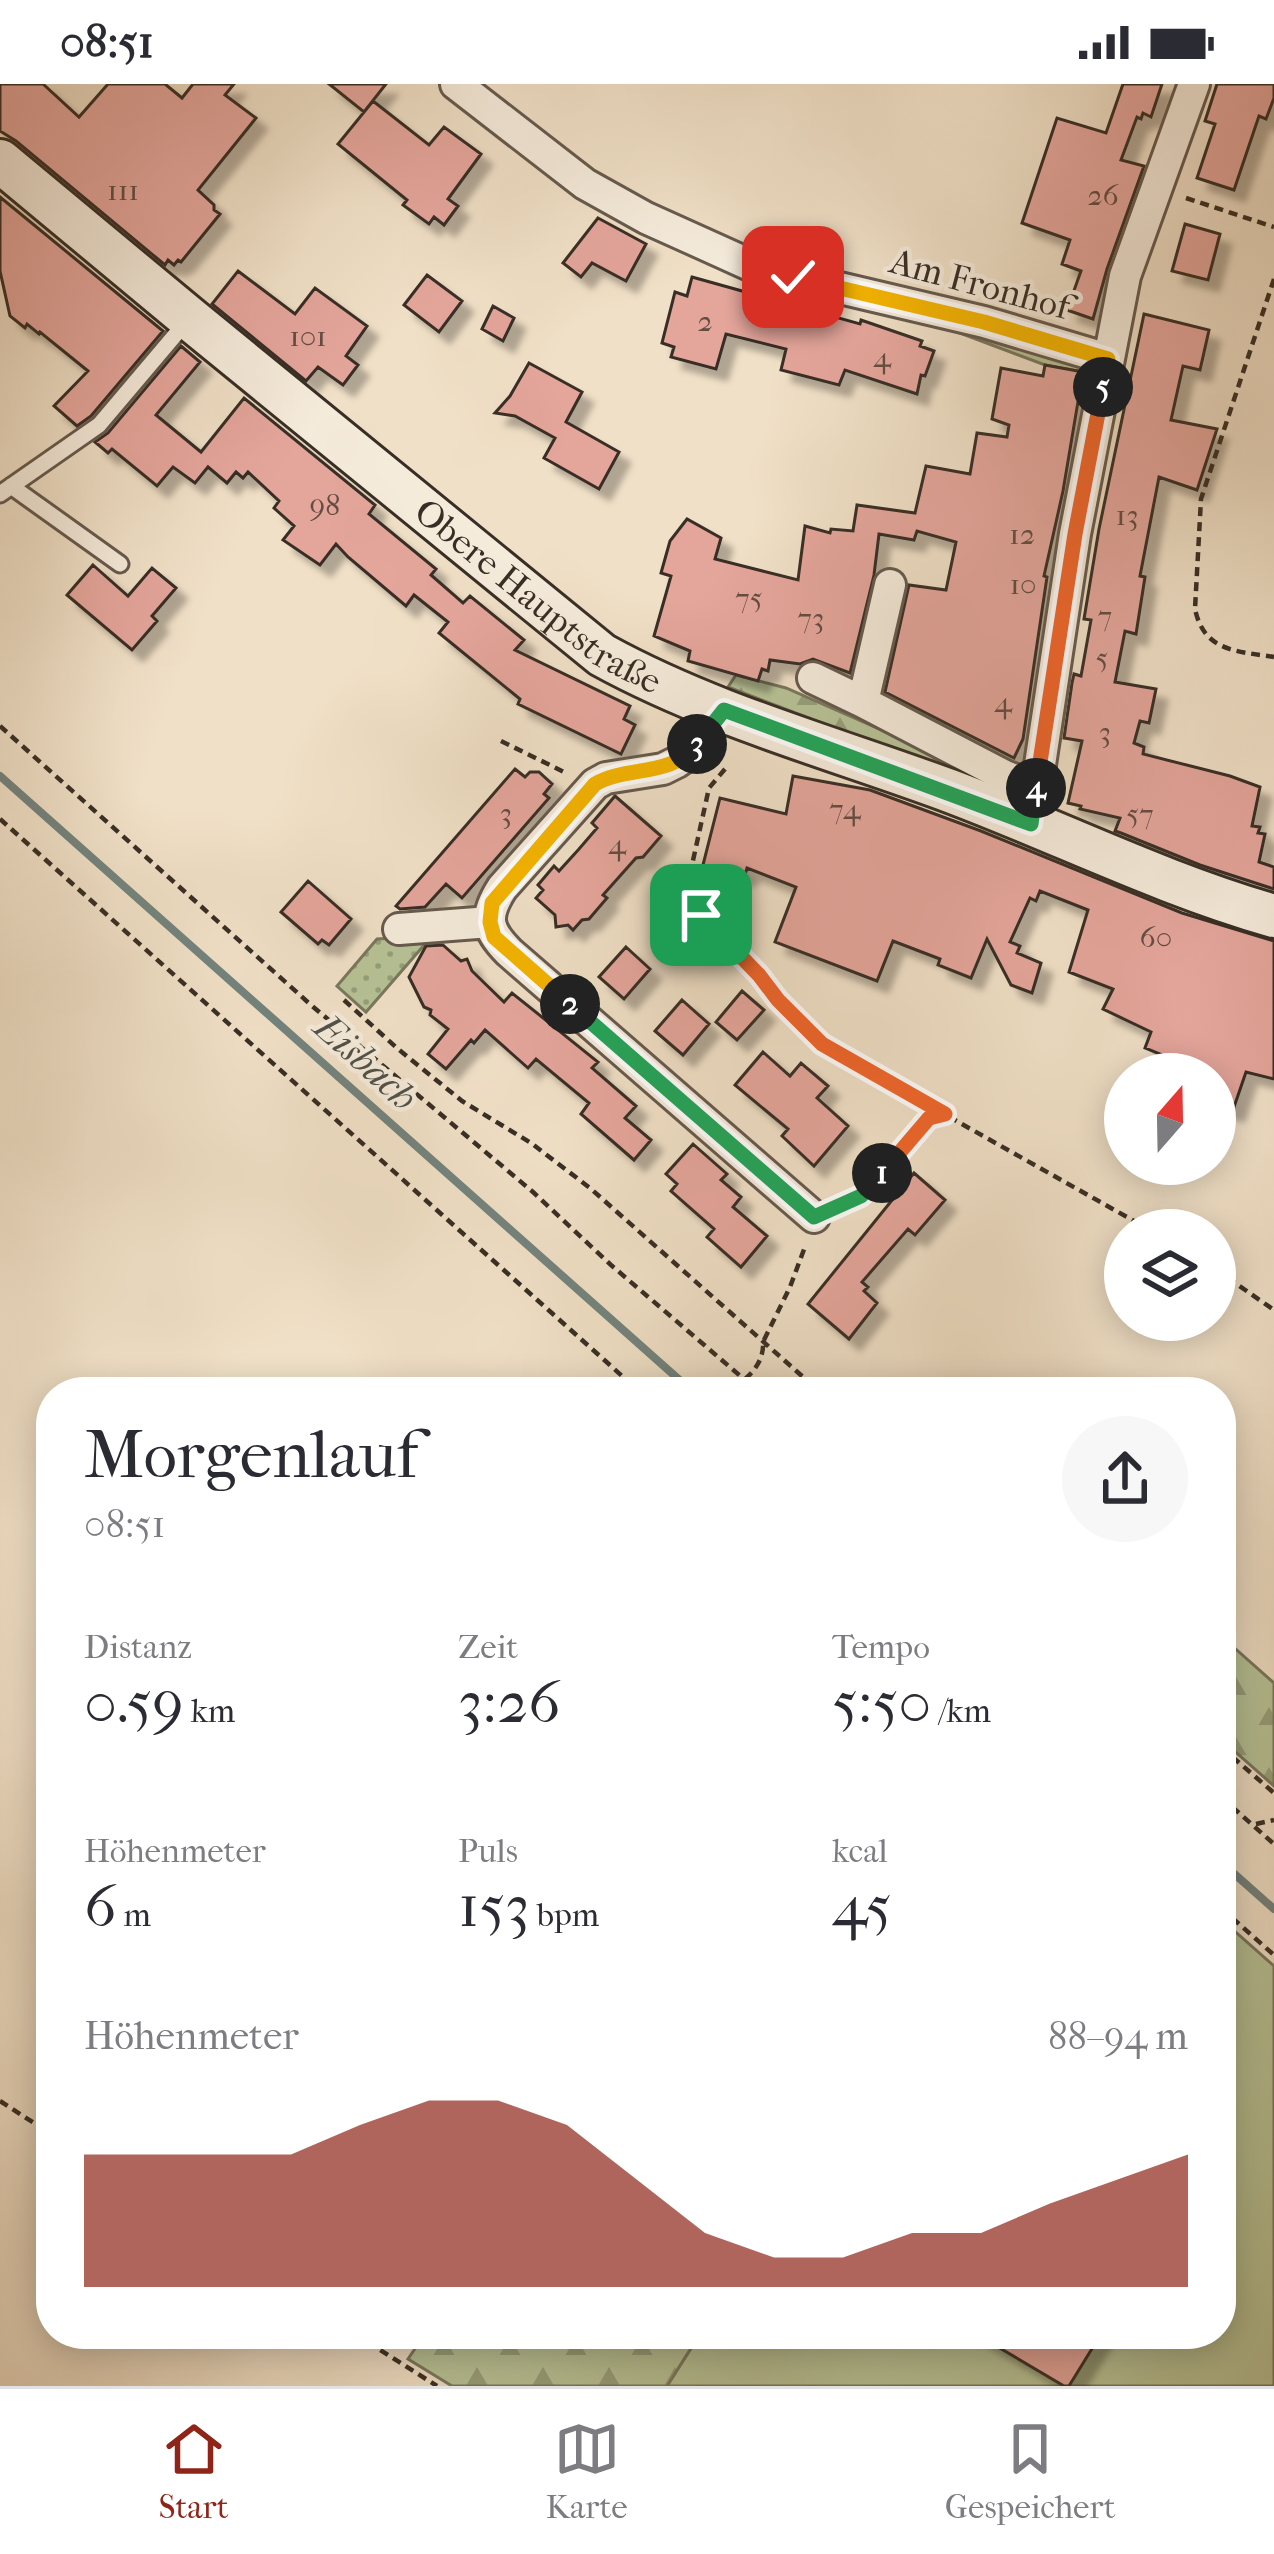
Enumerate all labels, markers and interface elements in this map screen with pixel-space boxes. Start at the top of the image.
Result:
text: 08:51 [60,16,154,69]
house number: 111 [107,173,139,208]
house number: 26 [1087,178,1120,213]
pin [742,226,844,328]
street label: Am Fronhof [884,239,1081,330]
icon: check [760,244,826,310]
house number: 2 [697,304,713,339]
house number: 101 [289,319,327,354]
house number: 4 [873,340,892,375]
pin: 5 [1073,357,1133,417]
text: 5 [1096,367,1110,406]
house number: 98 [310,488,340,523]
street label: Obere Hauptstraße [406,490,668,703]
house number: 13 [1115,498,1139,533]
house number: 12 [1009,517,1035,552]
house number: 10 [1009,567,1037,602]
house number: 75 [735,581,763,616]
house number: 7 [1098,599,1112,634]
house number: 73 [798,601,824,636]
house number: 5 [1096,641,1108,676]
house number: 4 [994,685,1013,720]
pin: 3 [667,714,727,774]
house number: 3 [1099,715,1111,750]
text: 3 [690,724,704,763]
pin: 4 [1006,758,1066,818]
text: 4 [1026,768,1046,807]
house number: 74 [829,792,862,827]
house number: 3 [500,796,512,831]
house number: 57 [1126,797,1154,832]
house number: 4 [608,827,627,862]
pin [650,864,752,966]
icon: arrive [668,882,734,948]
house number: 60 [1140,920,1172,955]
pin: 2 [540,974,600,1034]
text: 2 [562,984,578,1023]
water label: Eisbach [304,1003,427,1120]
north arrow [1104,1053,1236,1185]
map controls [1104,1053,1236,1341]
pin: 1 [852,1143,912,1203]
text: 1 [876,1153,888,1192]
button: layers [1104,1209,1236,1341]
button: share [1062,1416,1188,1542]
text: Morgenlauf [84,1417,418,1494]
text: 08:51 [84,1501,165,1547]
text: Distanz [84,1628,192,1667]
text: Zeit [458,1628,518,1667]
text: Tempo [832,1628,930,1667]
text: 0.59 [84,1667,184,1738]
text: 3:26 [458,1667,560,1738]
text: 5:50 [832,1667,931,1738]
text: km [184,1692,235,1731]
text: /km [931,1692,991,1731]
text: Höhenmeter [84,1832,266,1871]
text: Puls [458,1832,518,1871]
text: kcal [832,1832,888,1871]
text: 6 [84,1871,117,1942]
text: 153 [458,1871,530,1942]
text: 45 [832,1871,892,1942]
text: m [117,1896,151,1935]
text: bpm [530,1896,599,1935]
text: Höhenmeter [84,2013,299,2059]
text: 88–94 m [1048,2013,1188,2059]
tab: Start [159,2416,229,2527]
tab: Karte [546,2416,628,2527]
tab: Gespeichert [945,2416,1115,2527]

